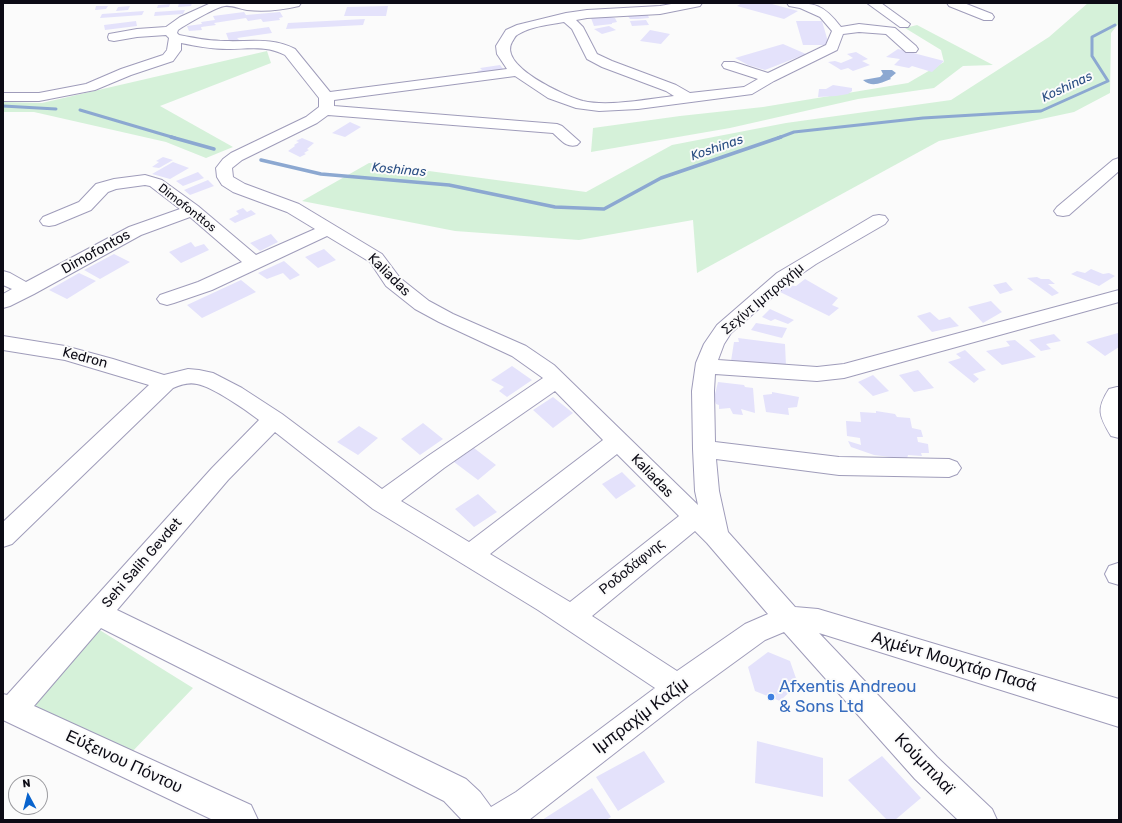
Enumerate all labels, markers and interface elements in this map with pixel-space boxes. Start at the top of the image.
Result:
water label: Koshinas [1039,68,1095,106]
water label: Koshinas [689,132,745,164]
water label: Koshinas [371,160,427,180]
street label: Dimofonttos [155,181,219,235]
street label: Dimofontos [59,226,133,278]
street label: Kaliadas [364,250,414,300]
street label: Σεχίντ Ιμπραχήμ [718,260,808,338]
street label: Kedron [61,344,109,372]
street label: Kaliadas [627,451,677,501]
street label: Sehi Salih Gevdet [98,515,186,611]
street label: Ροδοδάφνης [596,536,668,598]
street label: Αχμέντ Μουχτάρ Πασά [869,627,1039,697]
street label: Ιμπραχίμ Καζίμ [589,673,693,759]
place label: Afxentis Andreou & Sons Ltd [779,677,916,717]
marker: Afxentis Andreou & Sons Ltd [766,692,776,702]
street label: Εύξεινου Πόντου [62,726,186,798]
street label: Κούμπιλαϊ [890,729,958,799]
north arrow [8,775,48,815]
text: N [22,777,31,791]

